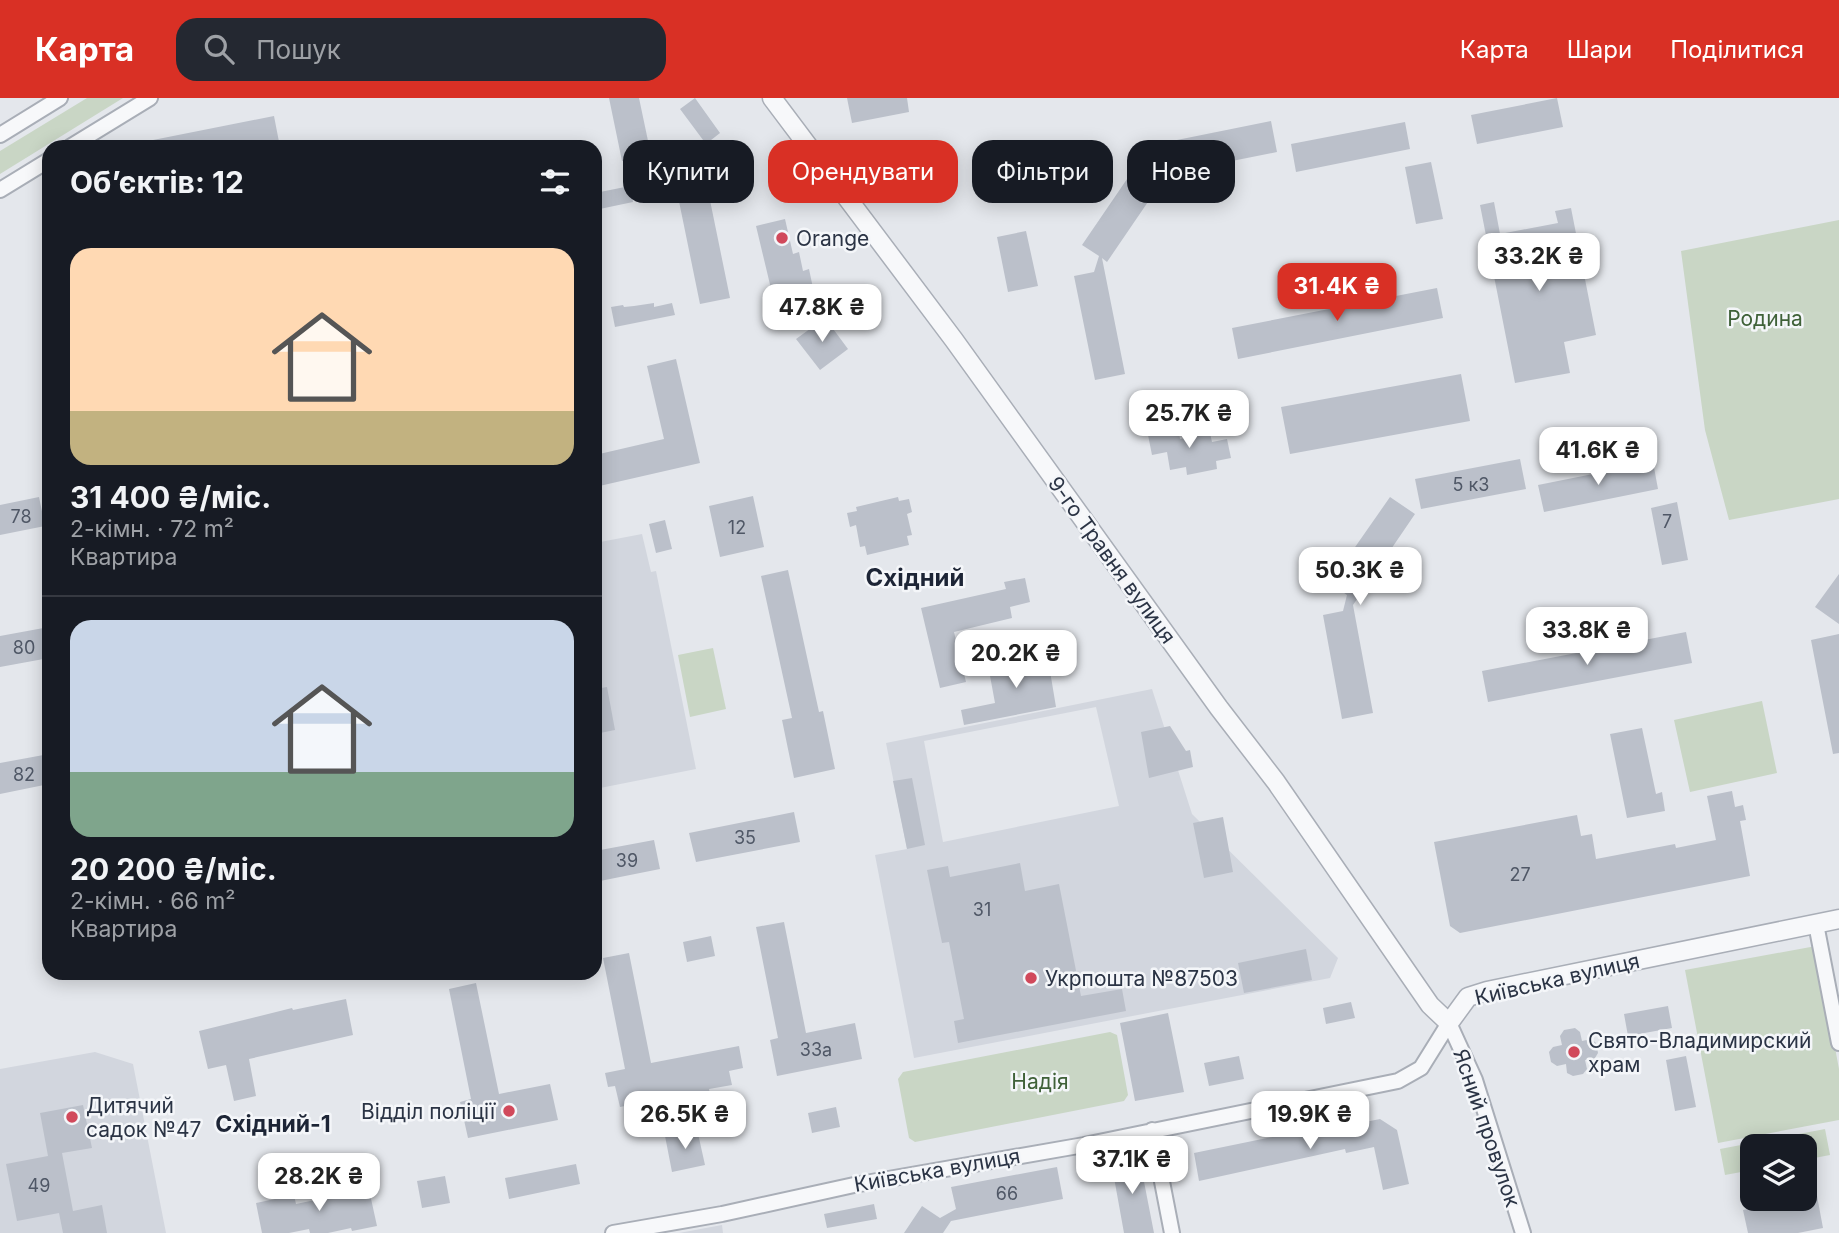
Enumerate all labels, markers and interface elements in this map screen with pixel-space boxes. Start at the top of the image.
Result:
search box [176,18,666,81]
text: Карта [35,29,134,69]
icon: search [200,30,238,68]
text: Пошук [256,34,341,65]
text: Карта [1460,35,1529,64]
text: Шари [1567,35,1632,64]
text: Поділитися [1670,35,1804,64]
chip: Купити [623,140,754,203]
chip: Орендувати [768,140,958,203]
chip: Фільтри [972,140,1113,203]
chip: Нове [1127,140,1235,203]
icon: filters [536,163,574,201]
text: Об’єктів: 12 [70,164,244,200]
place label: Orange [796,226,869,251]
marker: Orange [774,230,790,246]
pin: 33.2K ₴ [1474,234,1604,293]
text: 33.2K ₴ [1494,242,1584,270]
pin: 31.4K ₴ [1272,264,1402,323]
text: 31.4K ₴ [1294,272,1380,300]
pin: 47.8K ₴ [757,285,887,344]
text: 47.8K ₴ [778,293,866,321]
icon: home [259,294,385,420]
park label: Родина [1727,306,1803,331]
pin: 25.7K ₴ [1124,390,1254,450]
text: 25.7K ₴ [1145,399,1233,427]
pin: 41.6K ₴ [1533,428,1663,487]
text: 41.6K ₴ [1555,436,1641,464]
street label: 9-го Травня вулиця [1043,472,1181,648]
house number: 5 к3 [1453,474,1489,495]
text: 31 400 ₴/міс. [70,479,271,515]
house number: 78 [10,506,32,527]
house number: 7 [1662,511,1672,532]
text: 2-кімн. · 72 m² [70,515,234,543]
house number: 12 [728,517,746,538]
text: Квартира [70,543,177,571]
pin: 50.3K ₴ [1295,547,1425,607]
text: 50.3K ₴ [1315,556,1405,584]
district label: Східний [865,563,965,592]
pin: 33.8K ₴ [1522,608,1652,667]
text: 33.8K ₴ [1542,616,1632,644]
pin: 20.2K ₴ [951,630,1081,690]
house number: 80 [13,637,35,658]
text: 20.2K ₴ [971,639,1061,667]
icon: home [259,666,385,792]
house number: 82 [13,764,35,785]
house number: 35 [734,827,756,848]
house number: 39 [616,850,638,871]
text: 20 200 ₴/міс. [70,851,277,887]
house number: 27 [1509,864,1531,885]
text: 2-кімн. · 66 m² [70,887,235,915]
house number: 31 [973,899,991,920]
text: Квартира [70,915,177,943]
street label: Київська вулиця [1472,948,1642,1010]
place label: Укрпошта №87503 [1045,966,1238,991]
marker: Укрпошта №87503 [1023,970,1039,986]
place label: Свято-Владимирский храм [1588,1028,1811,1077]
house number: 33а [800,1039,832,1060]
marker: Свято-Владимирский храм [1566,1044,1582,1060]
street label: Ясний провулок [1448,1046,1526,1211]
park label: Надія [1011,1069,1069,1094]
pin: 26.5K ₴ [620,1091,750,1151]
pin: 19.9K ₴ [1245,1091,1375,1151]
place label: Дитячий садок №47 [86,1093,201,1142]
place label: Відділ поліції [361,1099,496,1124]
text: 26.5K ₴ [640,1100,730,1128]
text: 19.9K ₴ [1267,1100,1353,1128]
marker: Відділ поліції [501,1103,517,1119]
marker: Дитячий садок №47 [64,1109,80,1125]
district label: Східний-1 [215,1110,331,1138]
map controls [1740,1134,1817,1211]
button: layers [1740,1134,1817,1211]
pin: 37.1K ₴ [1067,1136,1197,1196]
street label: Київська вулиця [852,1143,1022,1197]
text: 37.1K ₴ [1092,1145,1172,1173]
pin: 28.2K ₴ [254,1154,384,1213]
text: 28.2K ₴ [274,1162,364,1190]
house number: 49 [28,1175,50,1196]
house number: 66 [996,1183,1018,1204]

